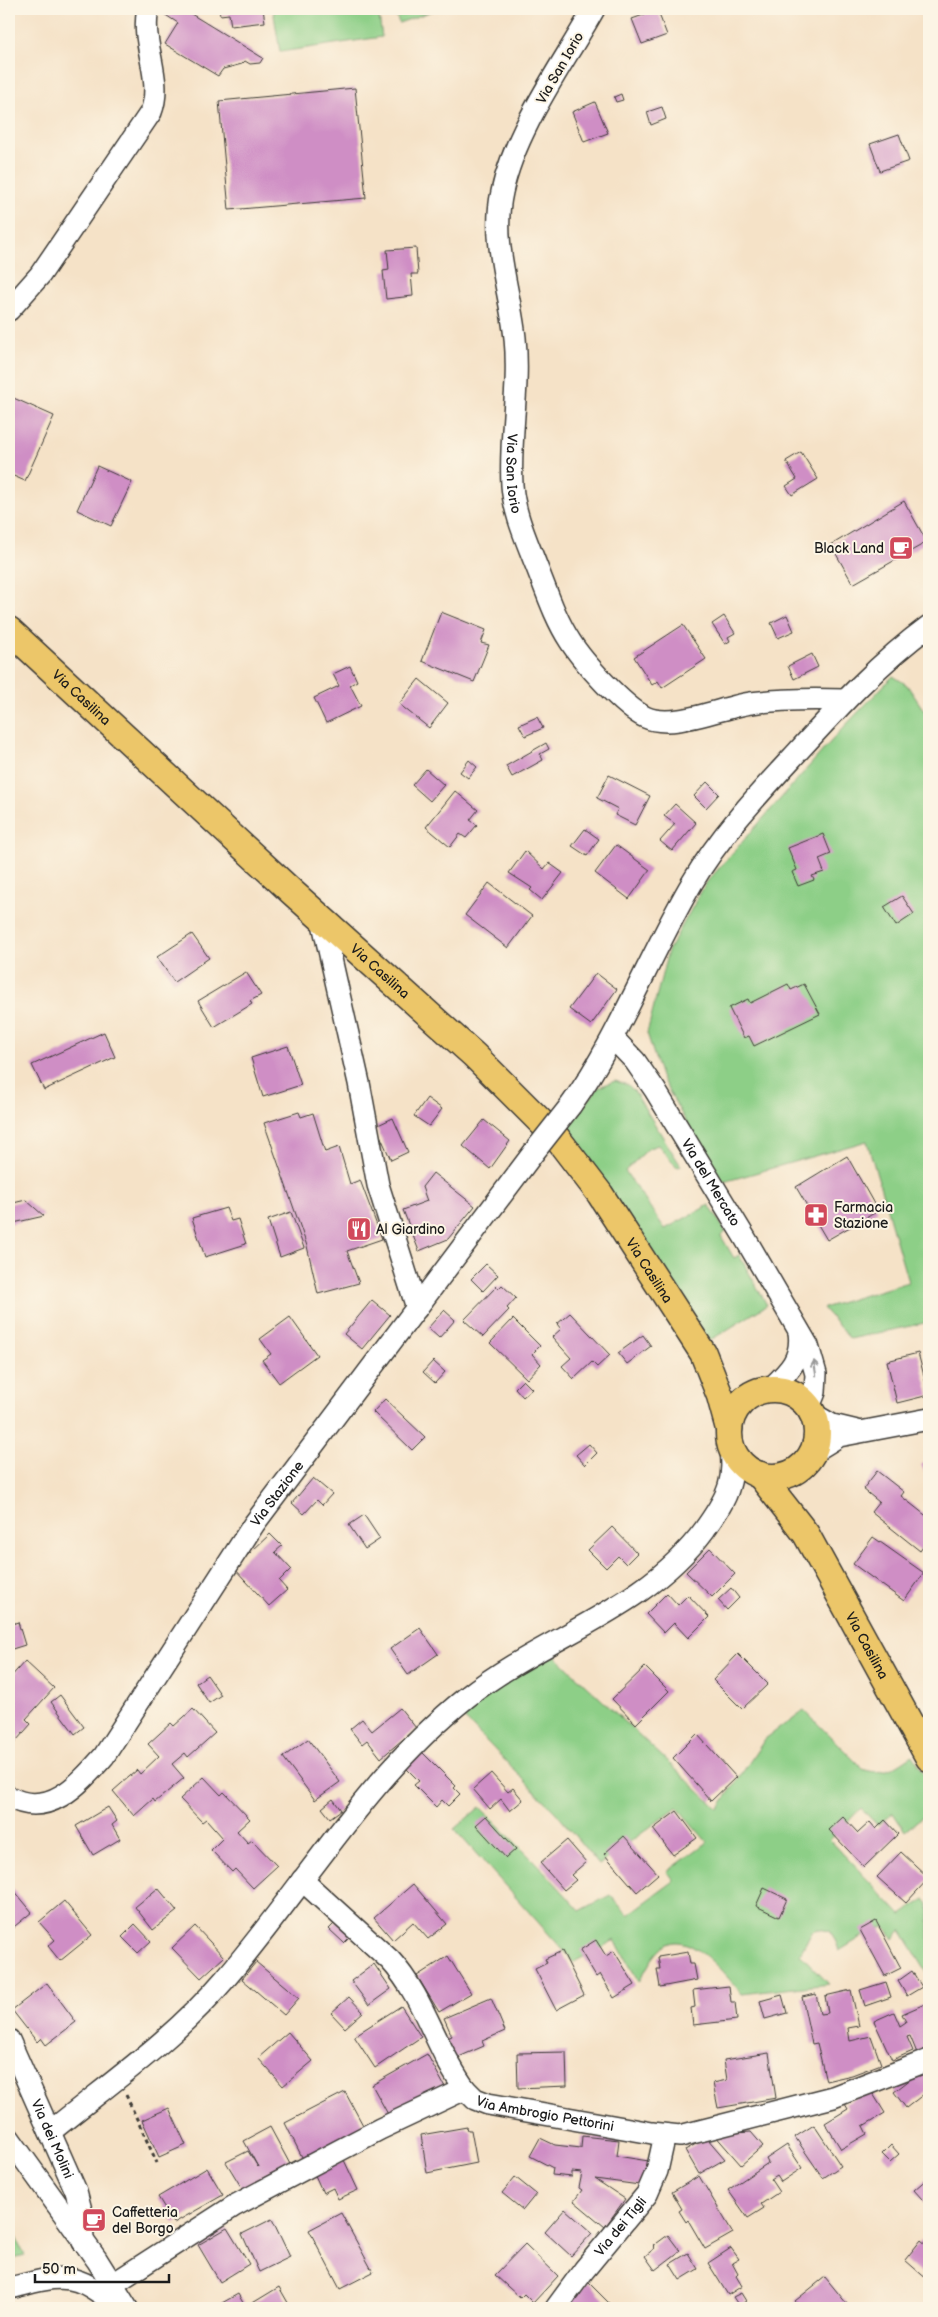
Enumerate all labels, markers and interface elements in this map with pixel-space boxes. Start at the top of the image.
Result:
street label: Via San Iorio [533,29,587,107]
street label: Via San Iorio [503,433,525,515]
cafe icon: Black Land [888,535,914,561]
place label: Black Land [814,540,884,557]
street label: Via Casilina [49,666,115,729]
street label: Via Casilina [347,940,413,1002]
street label: Via del Mercato [678,1135,744,1229]
place label: Farmacia Stazione [834,1199,893,1232]
pharmacy icon: Farmacia Stazione [803,1202,829,1228]
restaurant icon: Al Giardino [346,1216,372,1242]
place label: Al Giardino [376,1221,445,1238]
street label: Via Casilina [622,1235,677,1306]
one-way arrow [810,1361,820,1377]
street label: Via Stazione [247,1457,307,1530]
street label: Via Casilina [842,1609,893,1682]
street label: Via Ambrogio Pettorini [474,2092,615,2135]
street label: Via dei Molini [28,2097,78,2181]
street label: Via dei Tigli [591,2193,650,2260]
place label: Caffetteria del Borgo [112,2204,178,2237]
cafe icon: Caffetteria del Borgo [81,2207,107,2233]
scale bar [35,2252,169,2284]
text: 50 m [42,2260,76,2279]

